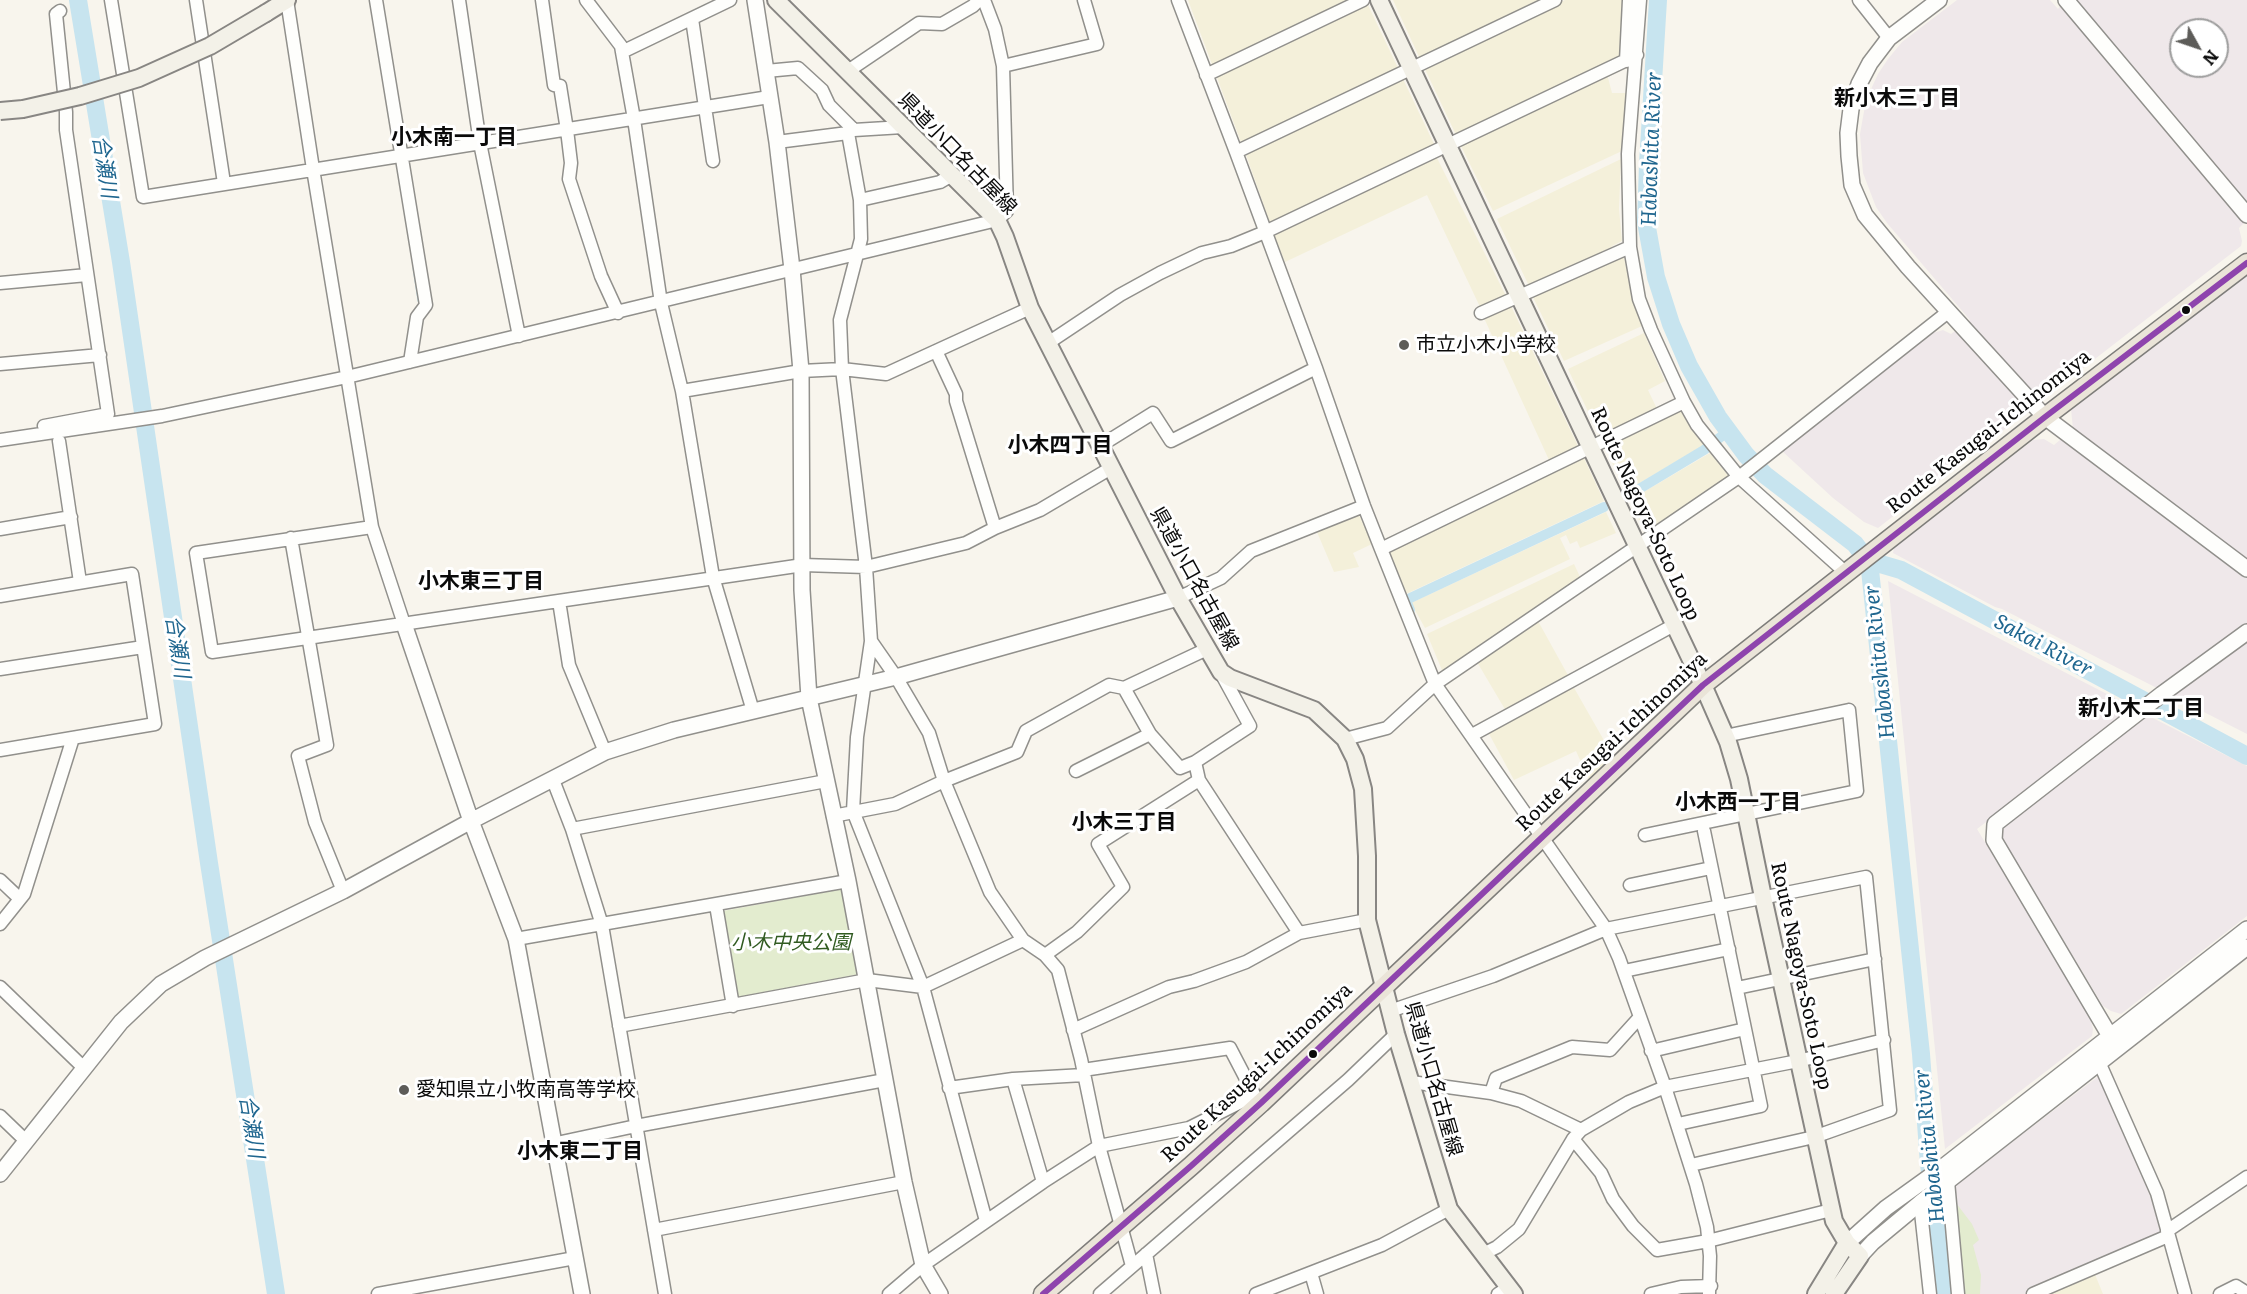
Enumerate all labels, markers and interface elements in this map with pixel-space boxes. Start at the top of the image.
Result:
north arrow [2169,18,2229,78]
text: N [2198,45,2225,71]
water label: Habashita River [1637,71,1667,227]
district label: 新小木三丁目 [1834,86,1960,112]
street label: 県道小口名古屋線 [893,88,1021,220]
district label: 小木南一丁目 [391,125,517,151]
water label: 合瀬川 [87,134,121,200]
unlabelled marker [2180,304,2192,316]
place label: 市立小木小学校 [1416,333,1556,357]
marker: 市立小木小学校 [1397,338,1411,352]
street label: Route Kasugai-Ichinomiya [1882,345,2096,519]
street label: Route Nagoya-Soto Loop [1585,404,1705,624]
district label: 小木四丁目 [1008,433,1112,459]
street label: 県道小口名古屋線 [1145,503,1243,655]
district label: 小木東三丁目 [418,569,544,595]
water label: Habashita River [1859,584,1901,740]
water label: Sakai River [1989,610,2097,682]
water label: 合瀬川 [160,614,194,680]
street label: Route Kasugai-Ichinomiya [1512,647,1712,837]
district label: 新小木二丁目 [2078,696,2204,722]
district label: 小木西一丁目 [1675,790,1801,816]
district label: 小木三丁目 [1072,810,1176,836]
street label: Route Nagoya-Soto Loop [1765,860,1837,1092]
park label: 小木中央公園 [731,931,851,955]
street label: Route Kasugai-Ichinomiya [1157,978,1357,1168]
street label: 県道小口名古屋線 [1399,999,1467,1159]
unlabelled marker [1307,1048,1319,1060]
water label: Habashita River [1909,1068,1951,1224]
place label: 愛知県立小牧南高等学校 [416,1078,636,1102]
marker: 愛知県立小牧南高等学校 [397,1083,411,1097]
water label: 合瀬川 [234,1094,268,1160]
district label: 小木東二丁目 [517,1139,643,1165]

